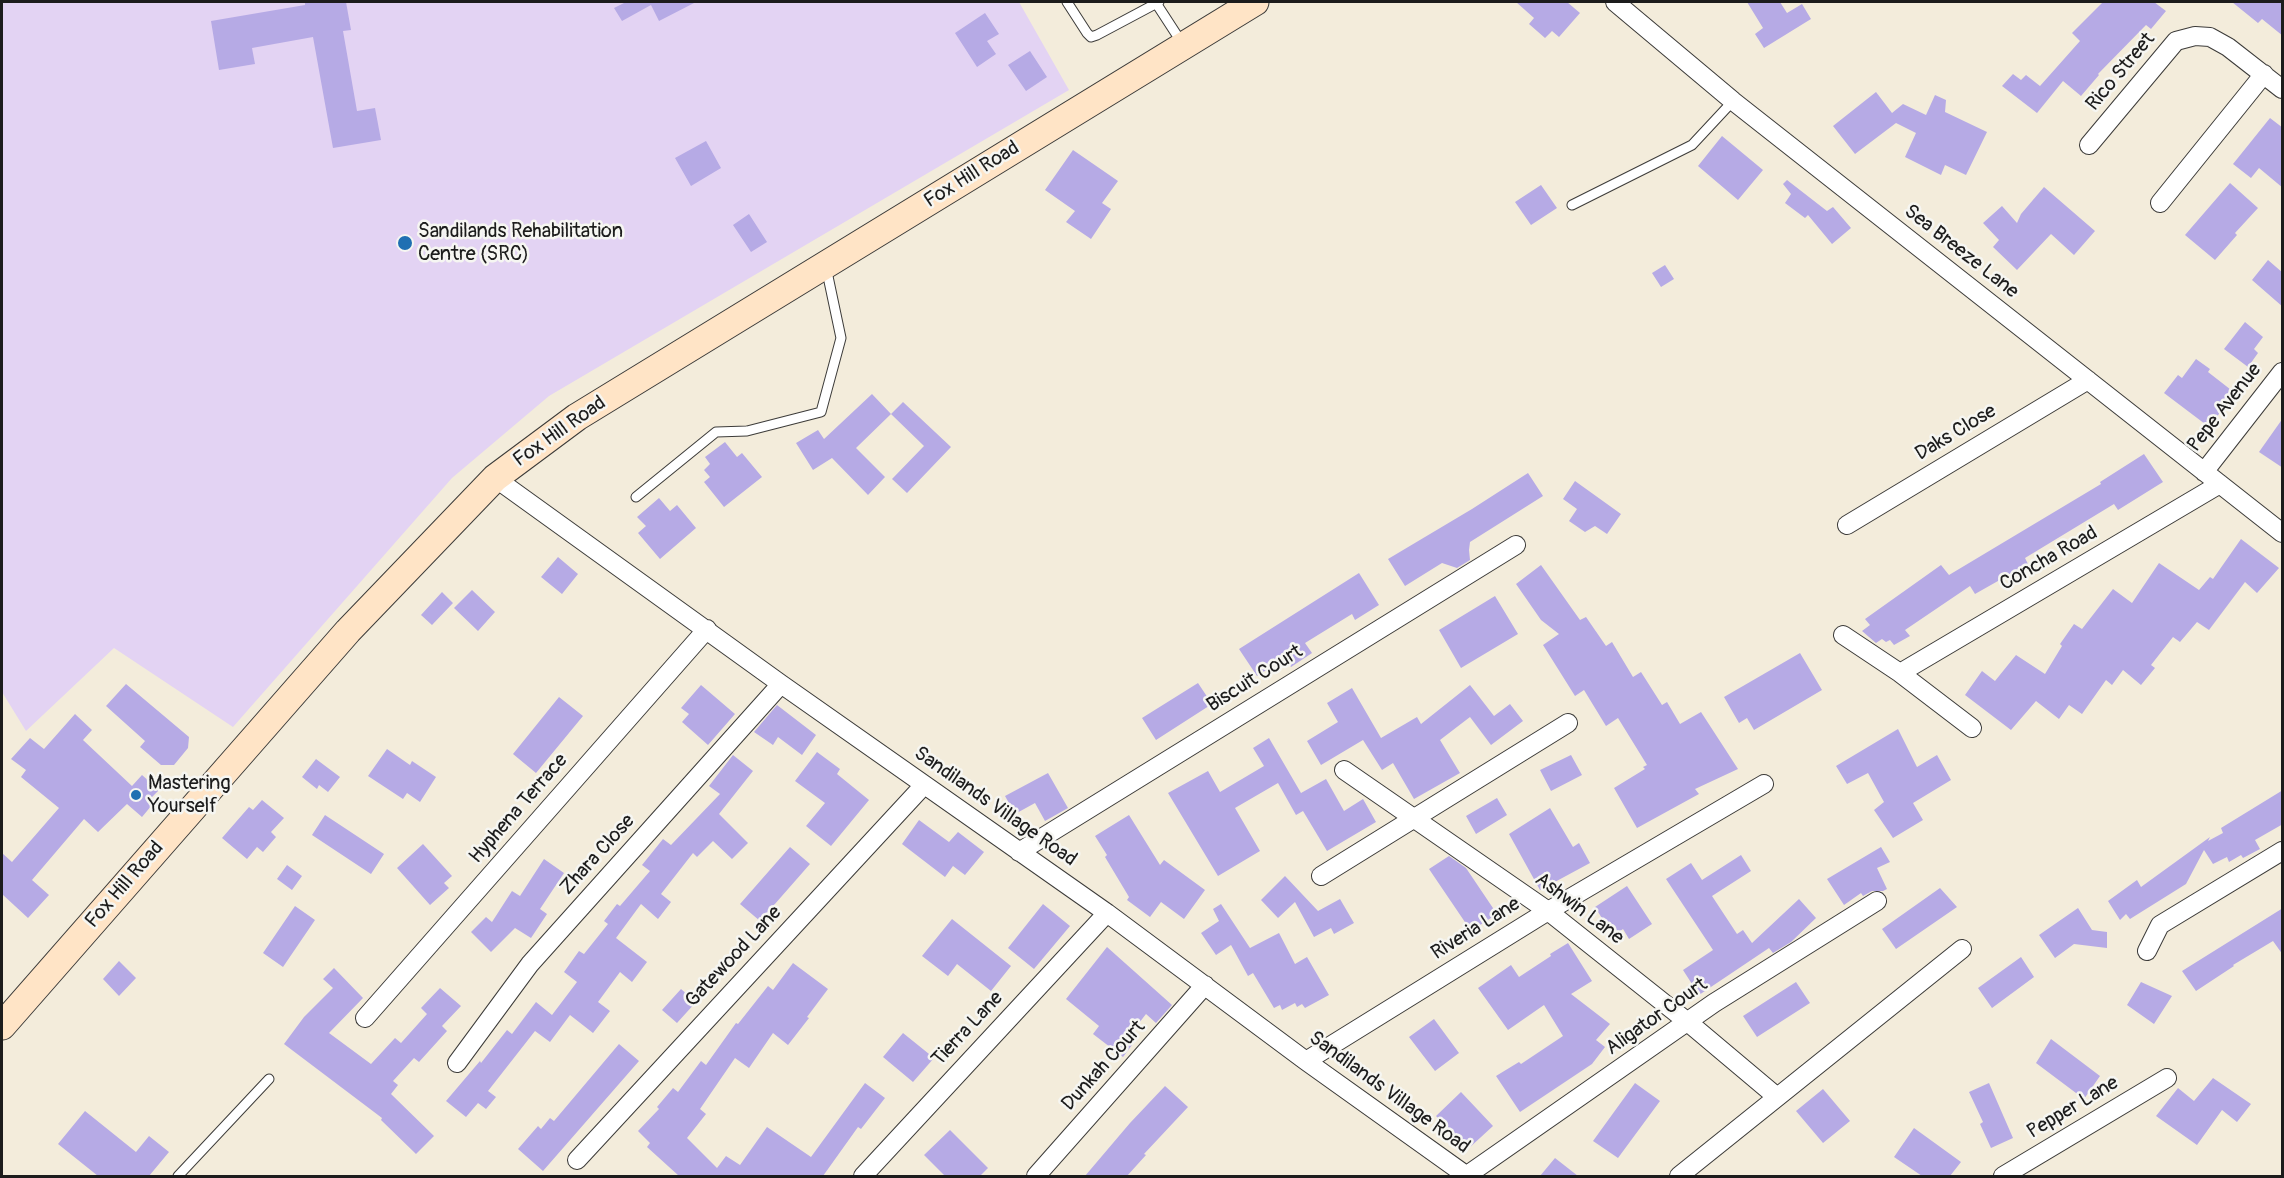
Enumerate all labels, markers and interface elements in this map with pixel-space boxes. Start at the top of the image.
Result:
street label: Rico Street [2081,28,2161,116]
street label: Fox Hill Road [920,136,1024,214]
street label: Sea Breeze Lane [1899,200,2023,304]
place label: Sandilands Rehabilitation Centre (SRC) [418,220,623,267]
marker: Sandilands Rehabilitation Centre (SRC) [396,234,414,252]
street label: Pepe Avenue [2183,359,2267,457]
street label: Fox Hill Road [509,391,611,473]
street label: Daks Close [1911,400,2001,466]
street label: Concha Road [1996,521,2102,597]
street label: Biscuit Court [1203,640,1307,718]
street label: Sandilands Village Road [909,742,1081,872]
street label: Hyphena Terrace [465,749,573,869]
place label: Mastering Yourself [148,772,230,819]
marker: Mastering Yourself [129,788,143,802]
street label: Zhara Close [556,810,640,900]
street label: Fox Hill Road [81,837,169,933]
street label: Ashwin Lane [1530,868,1628,950]
street label: Riveria Lane [1427,892,1525,966]
street label: Gatewood Lane [681,901,787,1013]
street label: Aligator Court [1602,973,1712,1061]
street label: Tierra Lane [927,987,1009,1071]
street label: Dunkah Court [1057,1016,1151,1116]
street label: Sandilands Village Road [1304,1027,1474,1159]
street label: Pepper Lane [2023,1071,2123,1145]

